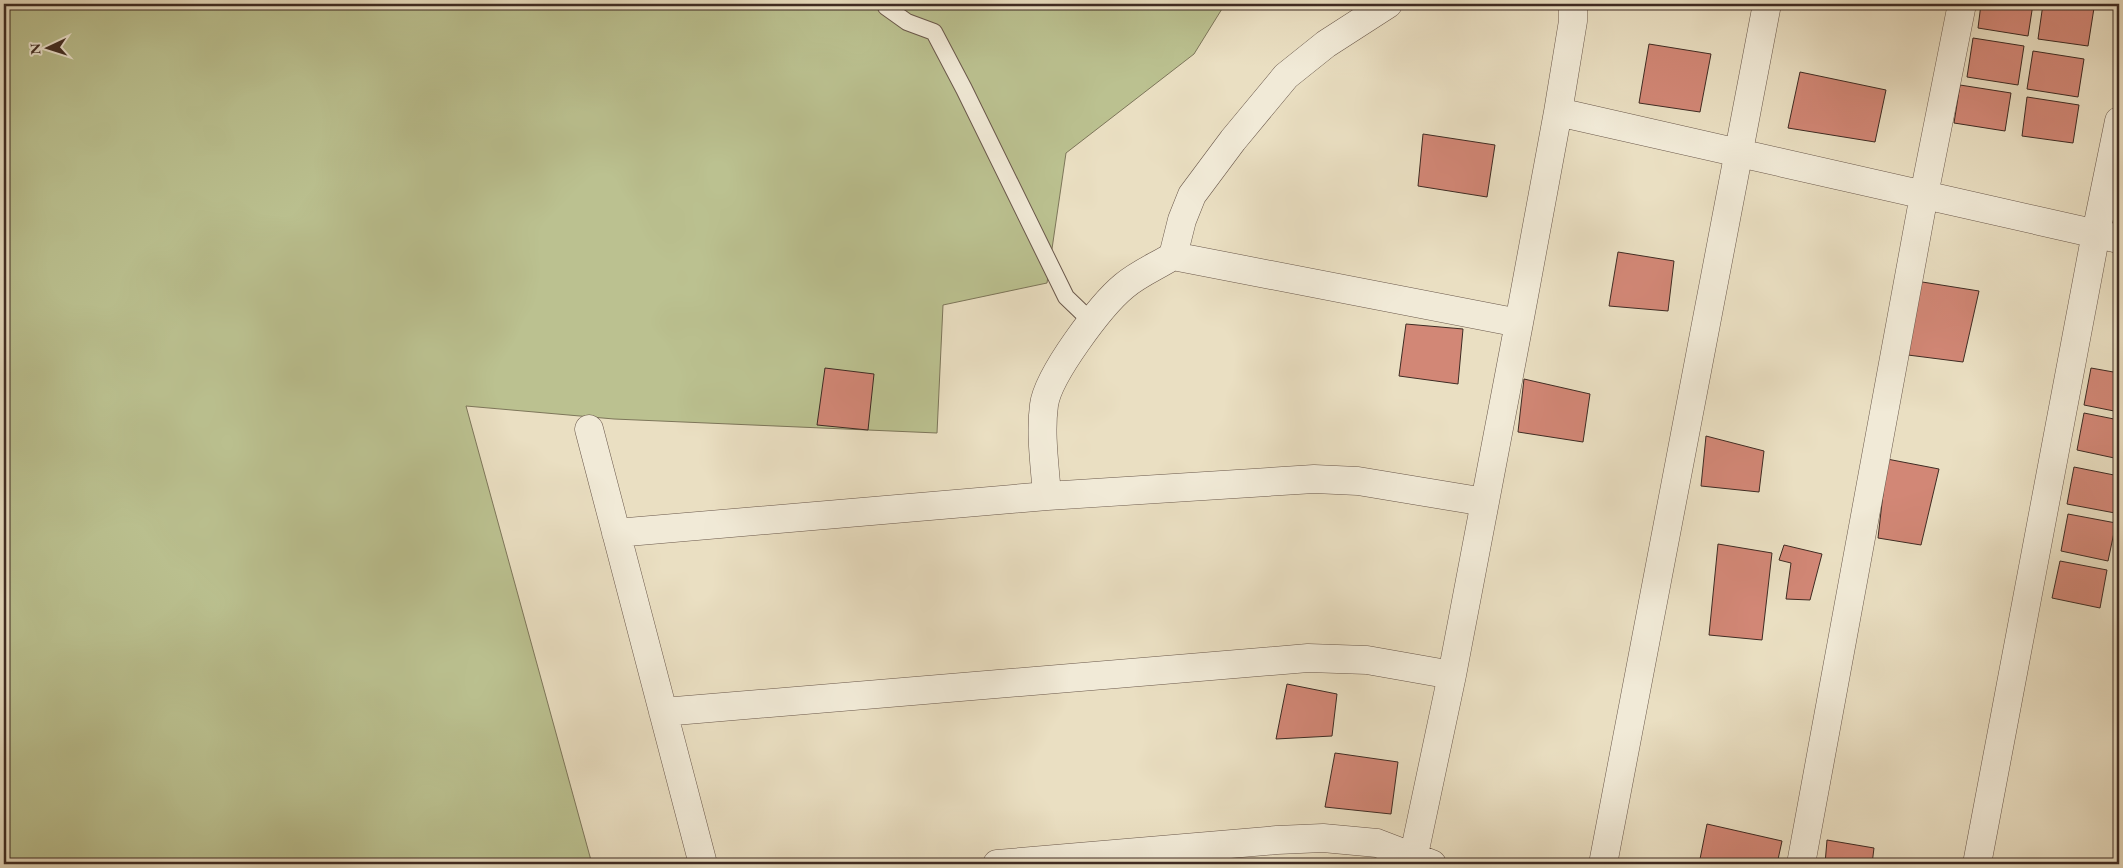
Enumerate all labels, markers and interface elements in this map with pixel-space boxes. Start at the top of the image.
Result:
north arrow [22,22,72,72]
text: N [26,42,44,55]

